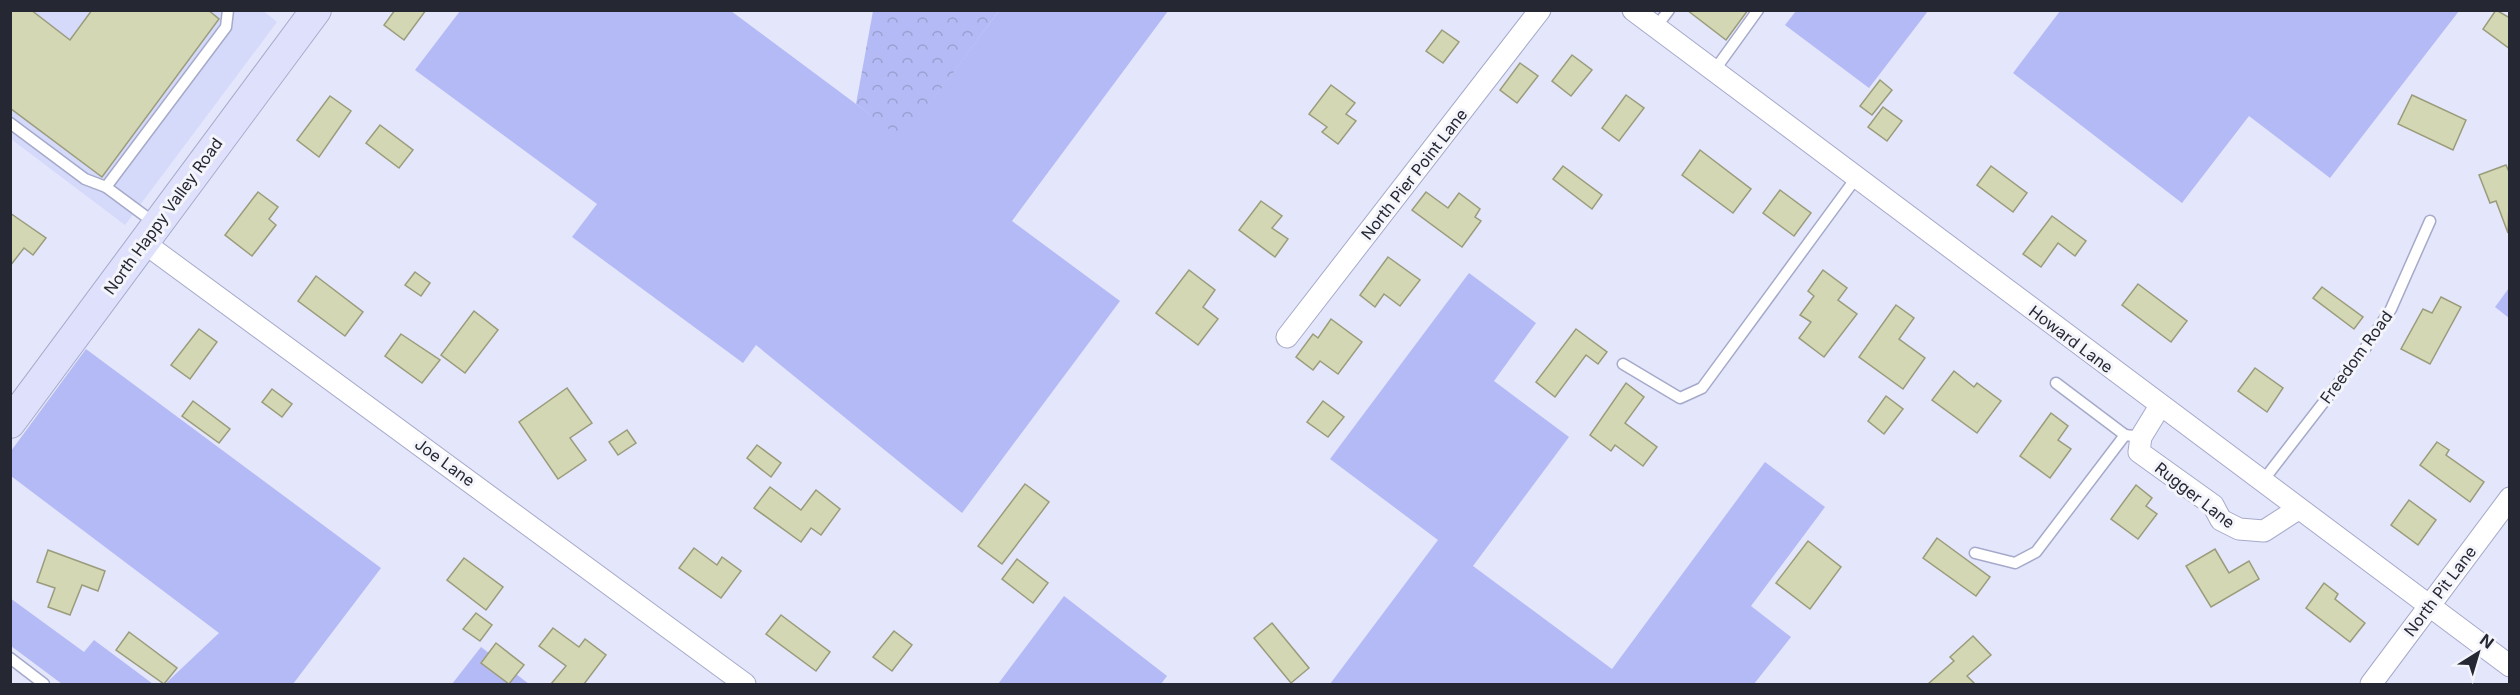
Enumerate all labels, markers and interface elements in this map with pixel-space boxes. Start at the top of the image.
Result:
street label: North Pier Point Lane [1357,105,1471,243]
street label: North Happy Valley Road [99,134,227,298]
street label: Howard Lane [2025,301,2117,377]
street label: Freedom Road [2316,307,2396,407]
street label: Joe Lane [411,434,479,490]
street label: Rugger Lane [2151,458,2239,532]
street label: North Pit Lane [2400,542,2480,640]
north arrow [2448,623,2508,683]
text: N [2476,629,2498,653]

